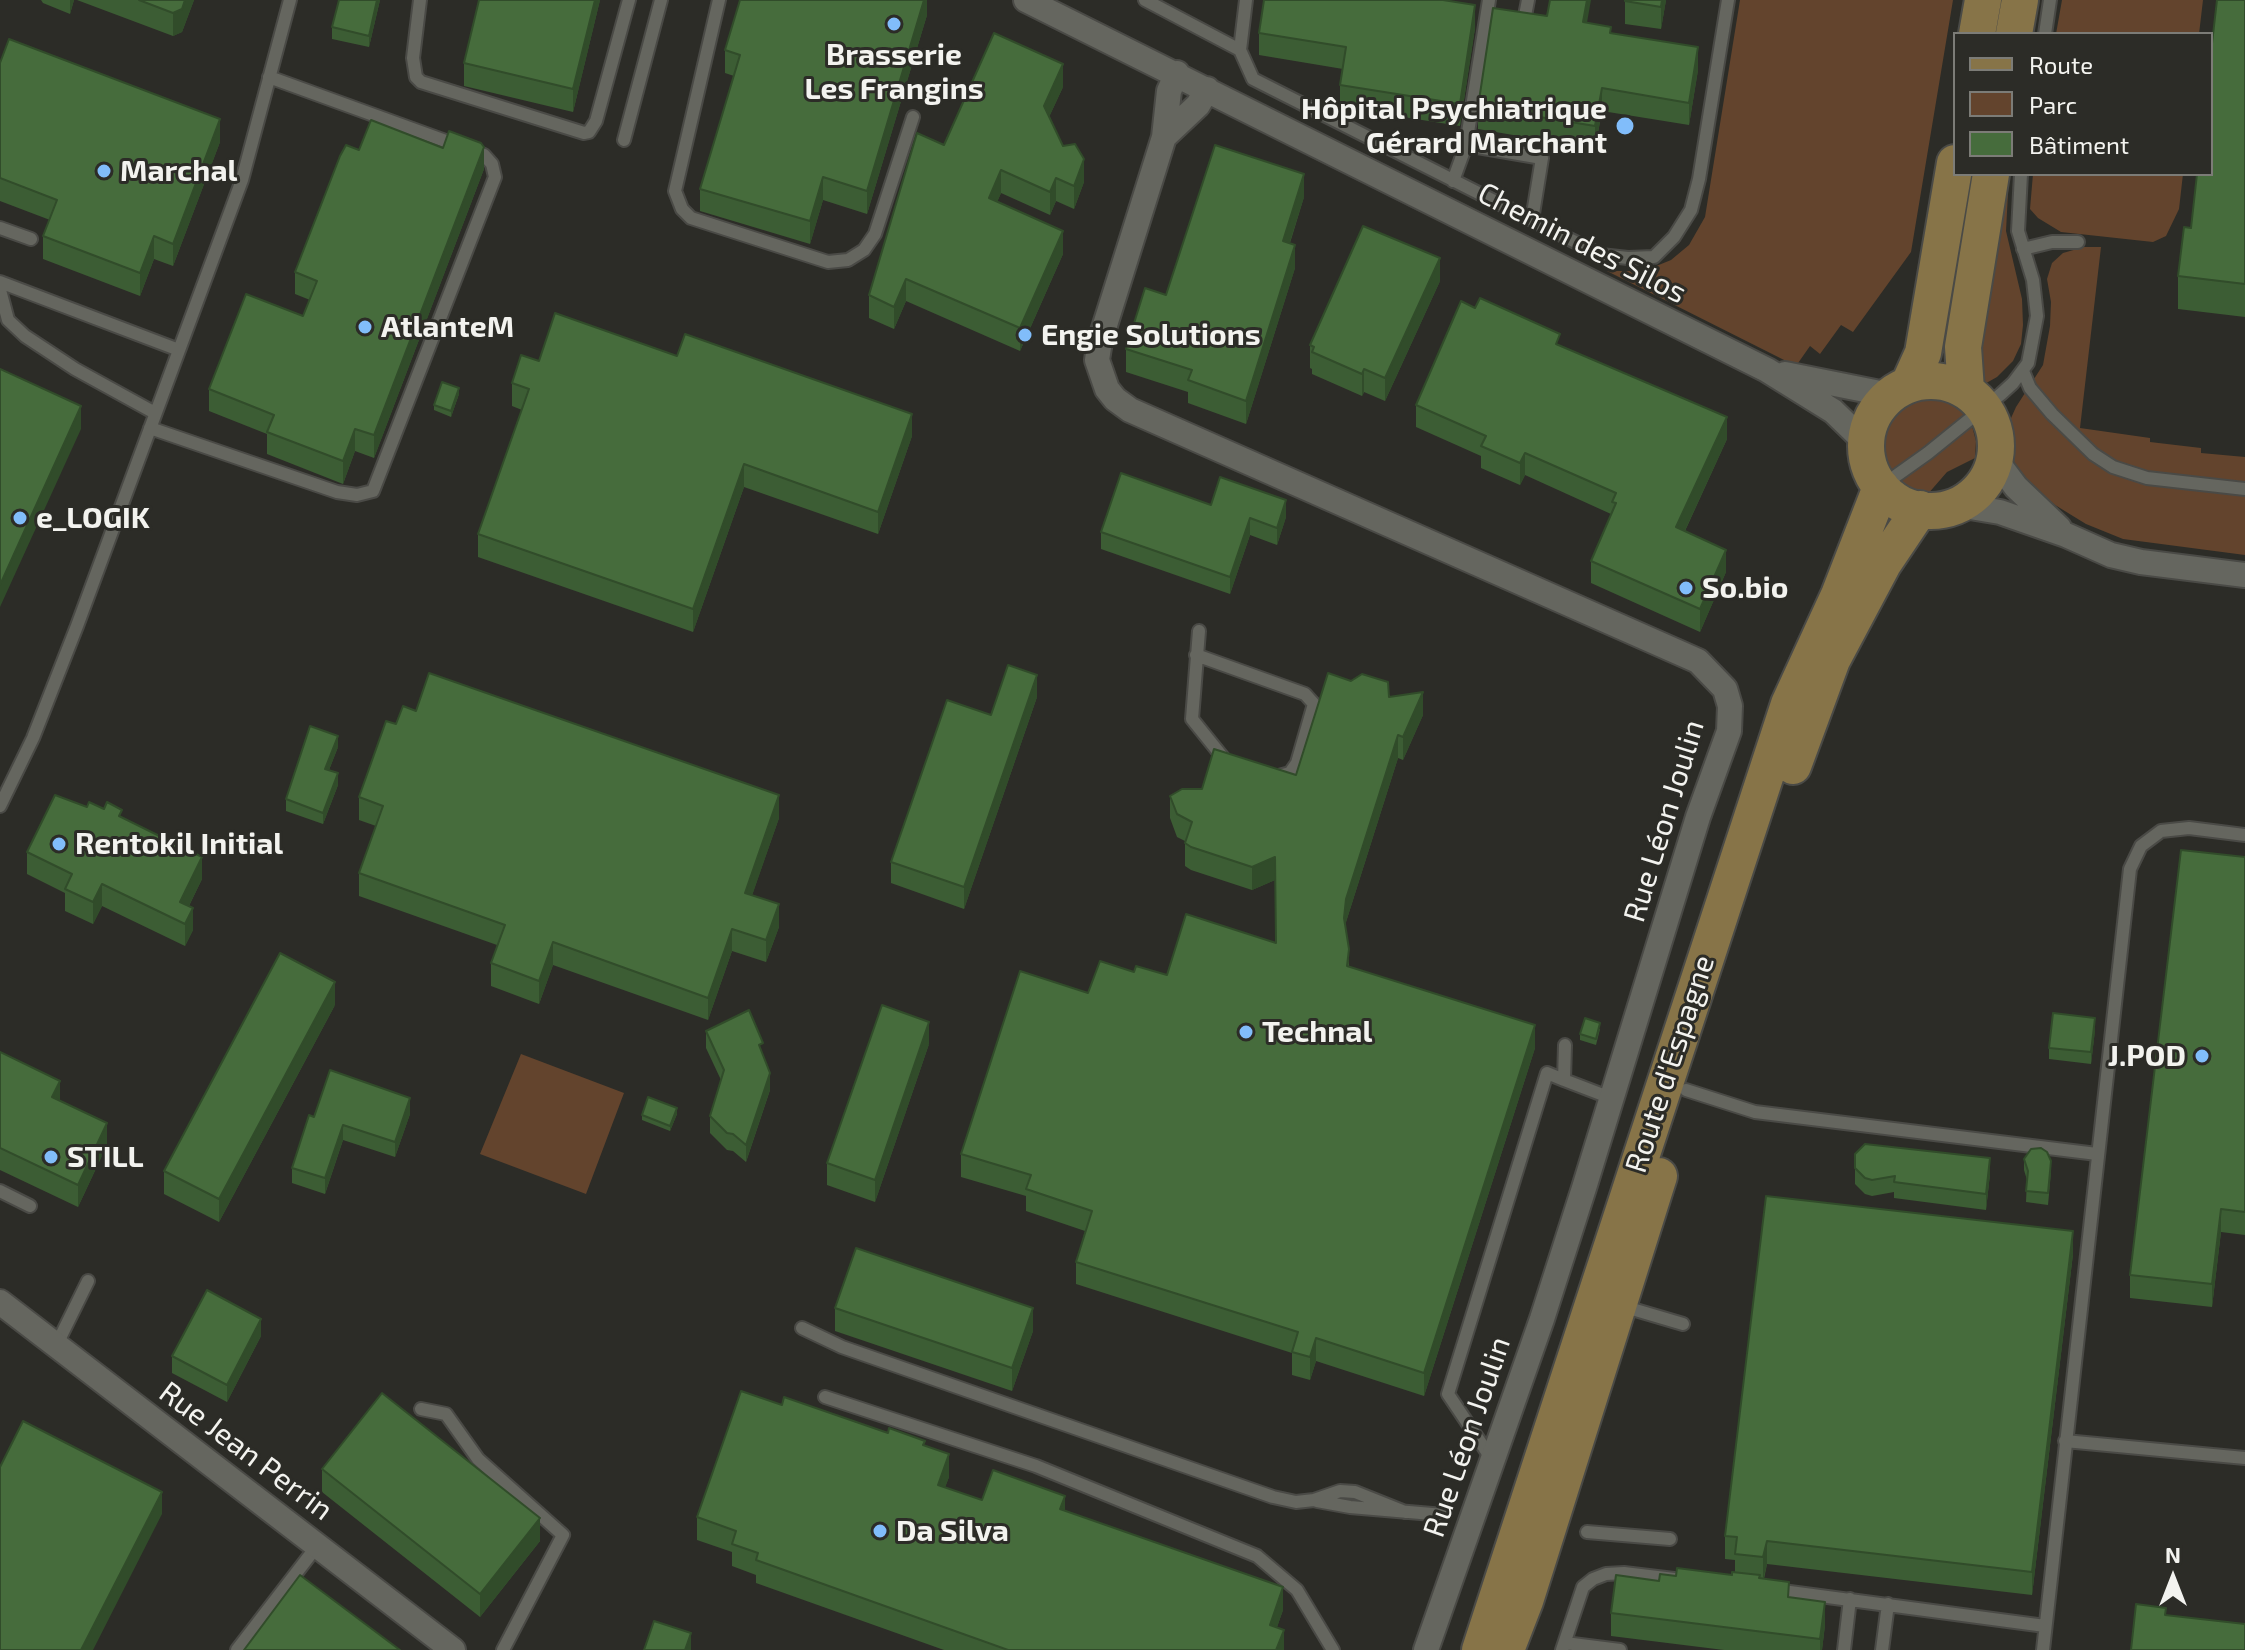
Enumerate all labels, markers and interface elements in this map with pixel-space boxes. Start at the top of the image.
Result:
marker: Brasserie Les Frangins [885,15,903,33]
legend [1953,32,2213,176]
place label: Brasserie Les Frangins [804,37,984,108]
text: Route [2029,50,2093,79]
text: Parc [2029,90,2077,119]
place label: Hôpital Psychiatrique Gérard Marchant [1301,91,1607,162]
marker: Hôpital Psychiatrique Gérard Marchant [1614,115,1636,137]
text: Bâtiment [2029,130,2129,159]
place label: Marchal [120,153,237,189]
marker: Marchal [95,162,113,180]
street label: Chemin des Silos [1472,175,1692,311]
place label: AtlanteM [381,309,514,345]
place label: Engie Solutions [1041,317,1261,353]
marker: AtlanteM [356,318,374,336]
marker: Engie Solutions [1016,326,1034,344]
place label: e_LOGIK [36,500,150,536]
marker: e_LOGIK [11,509,29,527]
place label: So.bio [1702,570,1788,606]
marker: So.bio [1677,579,1695,597]
street label: Rue Léon Joulin [1616,716,1712,926]
place label: Rentokil Initial [75,826,283,862]
marker: Rentokil Initial [50,835,68,853]
street label: Route d'Espagne [1618,951,1722,1177]
place label: Technal [1262,1014,1372,1050]
marker: Technal [1237,1023,1255,1041]
place label: J.POD [2108,1038,2186,1074]
marker: J.POD [2193,1047,2211,1065]
place label: STILL [67,1139,144,1175]
marker: STILL [42,1148,60,1166]
street label: Rue Léon Joulin [1416,1332,1518,1542]
street label: Rue Jean Perrin [152,1374,340,1528]
place label: Da Silva [896,1513,1009,1549]
marker: Da Silva [871,1522,889,1540]
north arrow [2133,1538,2213,1618]
text: N [2165,1541,2181,1567]

